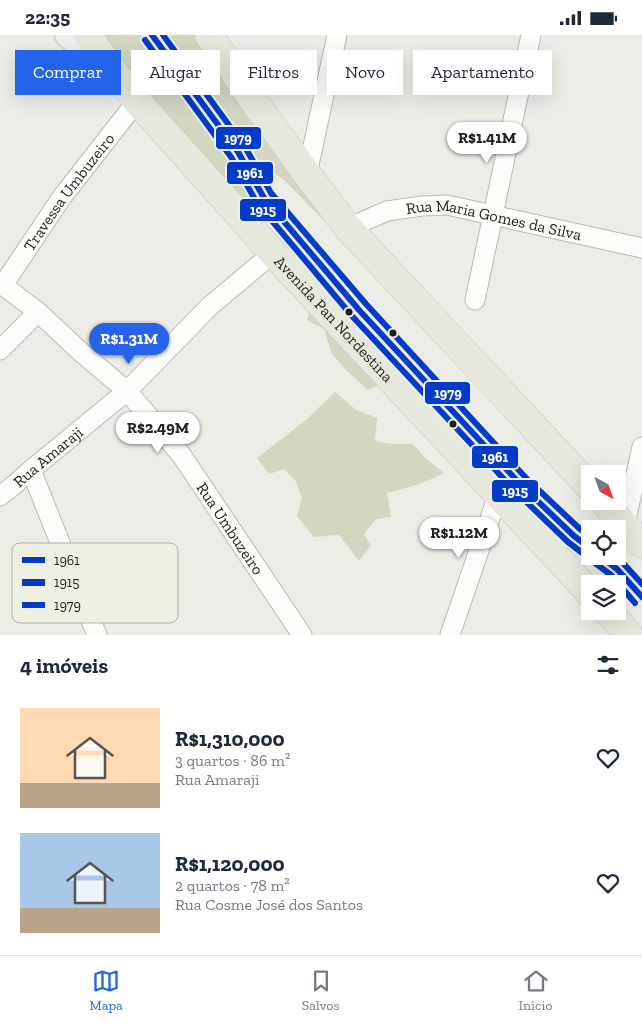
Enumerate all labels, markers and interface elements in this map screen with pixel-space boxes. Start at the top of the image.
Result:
text: 22:35 [25,6,70,29]
chip: Comprar [15,50,121,95]
chip: Alugar [131,50,220,95]
chip: Filtros [230,50,317,95]
chip: Novo [327,50,403,95]
chip: Apartamento [413,50,552,95]
pin: R$1.41M [441,121,533,164]
line badge: 1979 [215,126,262,150]
text: R$1.41M [458,128,516,147]
street label: Travessa Umbuzeiro [19,129,118,254]
text: 1979 [224,130,252,147]
line badge: 1961 [226,161,274,185]
text: 1961 [237,165,263,182]
street label: Rua Maria Gomes da Silva [404,195,584,244]
line badge: 1915 [239,198,287,222]
text: 1915 [250,202,276,219]
street label: Avenida Pan Nordestina [271,252,398,386]
unlabelled marker [344,307,354,317]
pin: R$1.31M [83,323,175,365]
unlabelled marker [388,328,398,338]
text: R$1.31M [100,329,158,348]
line badge: 1979 [424,381,471,405]
text: 1979 [434,385,462,402]
pin: R$2.49M [112,411,204,454]
text: R$2.49M [127,418,189,437]
unlabelled marker [448,419,458,429]
street label: Rua Amaraji [9,422,87,491]
line badge: 1961 [471,445,519,469]
text: 1961 [482,449,508,466]
north arrow [581,465,626,510]
map controls [581,465,626,620]
street label: Rua Umbuzeiro [193,479,268,578]
line badge: 1915 [491,479,539,503]
text: 1915 [502,483,528,500]
pin: R$1.12M [413,517,505,559]
button: locate [581,520,626,565]
text: R$1.12M [430,523,488,542]
legend [12,543,178,623]
text: 1961 [54,552,80,569]
text: 1915 [54,574,79,591]
button: layers [581,575,626,620]
text: 1979 [54,597,81,614]
icon: filters [594,651,622,679]
text: 4 imóveis [20,653,108,678]
text: R$1,310,000 [175,726,285,751]
icon: home [60,728,120,788]
icon: heart [594,744,622,772]
text: 3 quartos · 86 m² [175,751,290,770]
text: Rua Amaraji [175,770,260,789]
text: R$1,120,000 [175,851,285,876]
icon: home [60,853,120,913]
icon: heart [594,869,622,897]
text: 2 quartos · 78 m² [175,876,290,895]
text: Rua Cosme José dos Santos [175,895,363,914]
tab: Mapa [89,967,123,1014]
tab: Salvos [302,967,340,1014]
tab: Início [519,967,553,1014]

